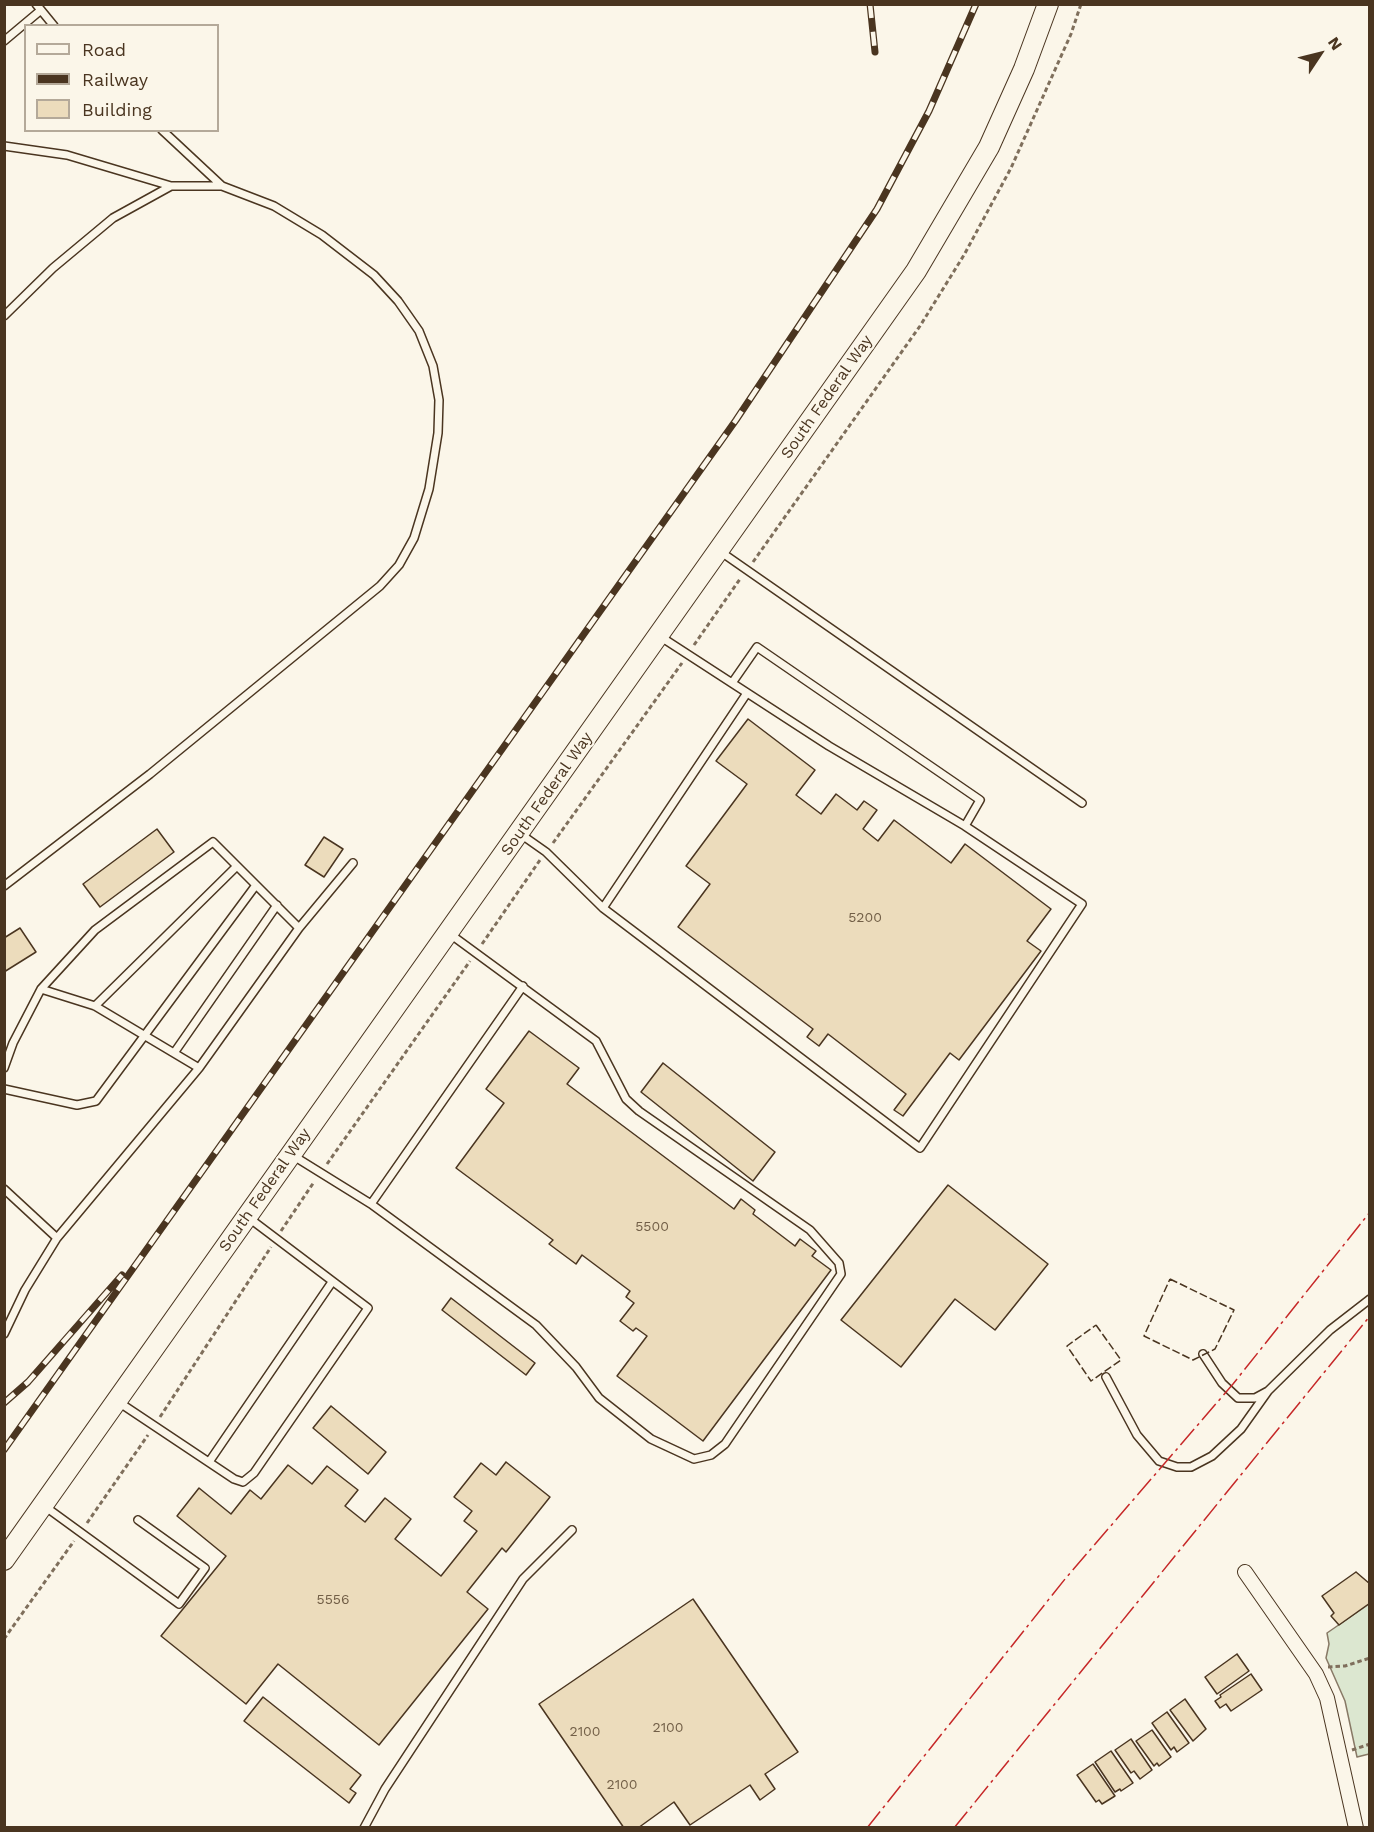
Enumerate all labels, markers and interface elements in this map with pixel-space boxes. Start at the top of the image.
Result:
legend [24,24,219,132]
north arrow [1290,24,1350,84]
text: N [1324,33,1346,54]
text: Road [82,39,126,60]
text: Railway [82,69,148,90]
text: Building [82,99,152,120]
street label: South Federal Way [777,332,877,462]
street label: South Federal Way [497,729,597,859]
house number: 5200 [848,910,882,926]
street label: South Federal Way [215,1125,315,1255]
house number: 5500 [635,1219,669,1235]
house number: 5556 [317,1592,349,1608]
house number: 2100 [652,1720,684,1736]
house number: 2100 [569,1724,601,1740]
house number: 2100 [606,1777,638,1793]

